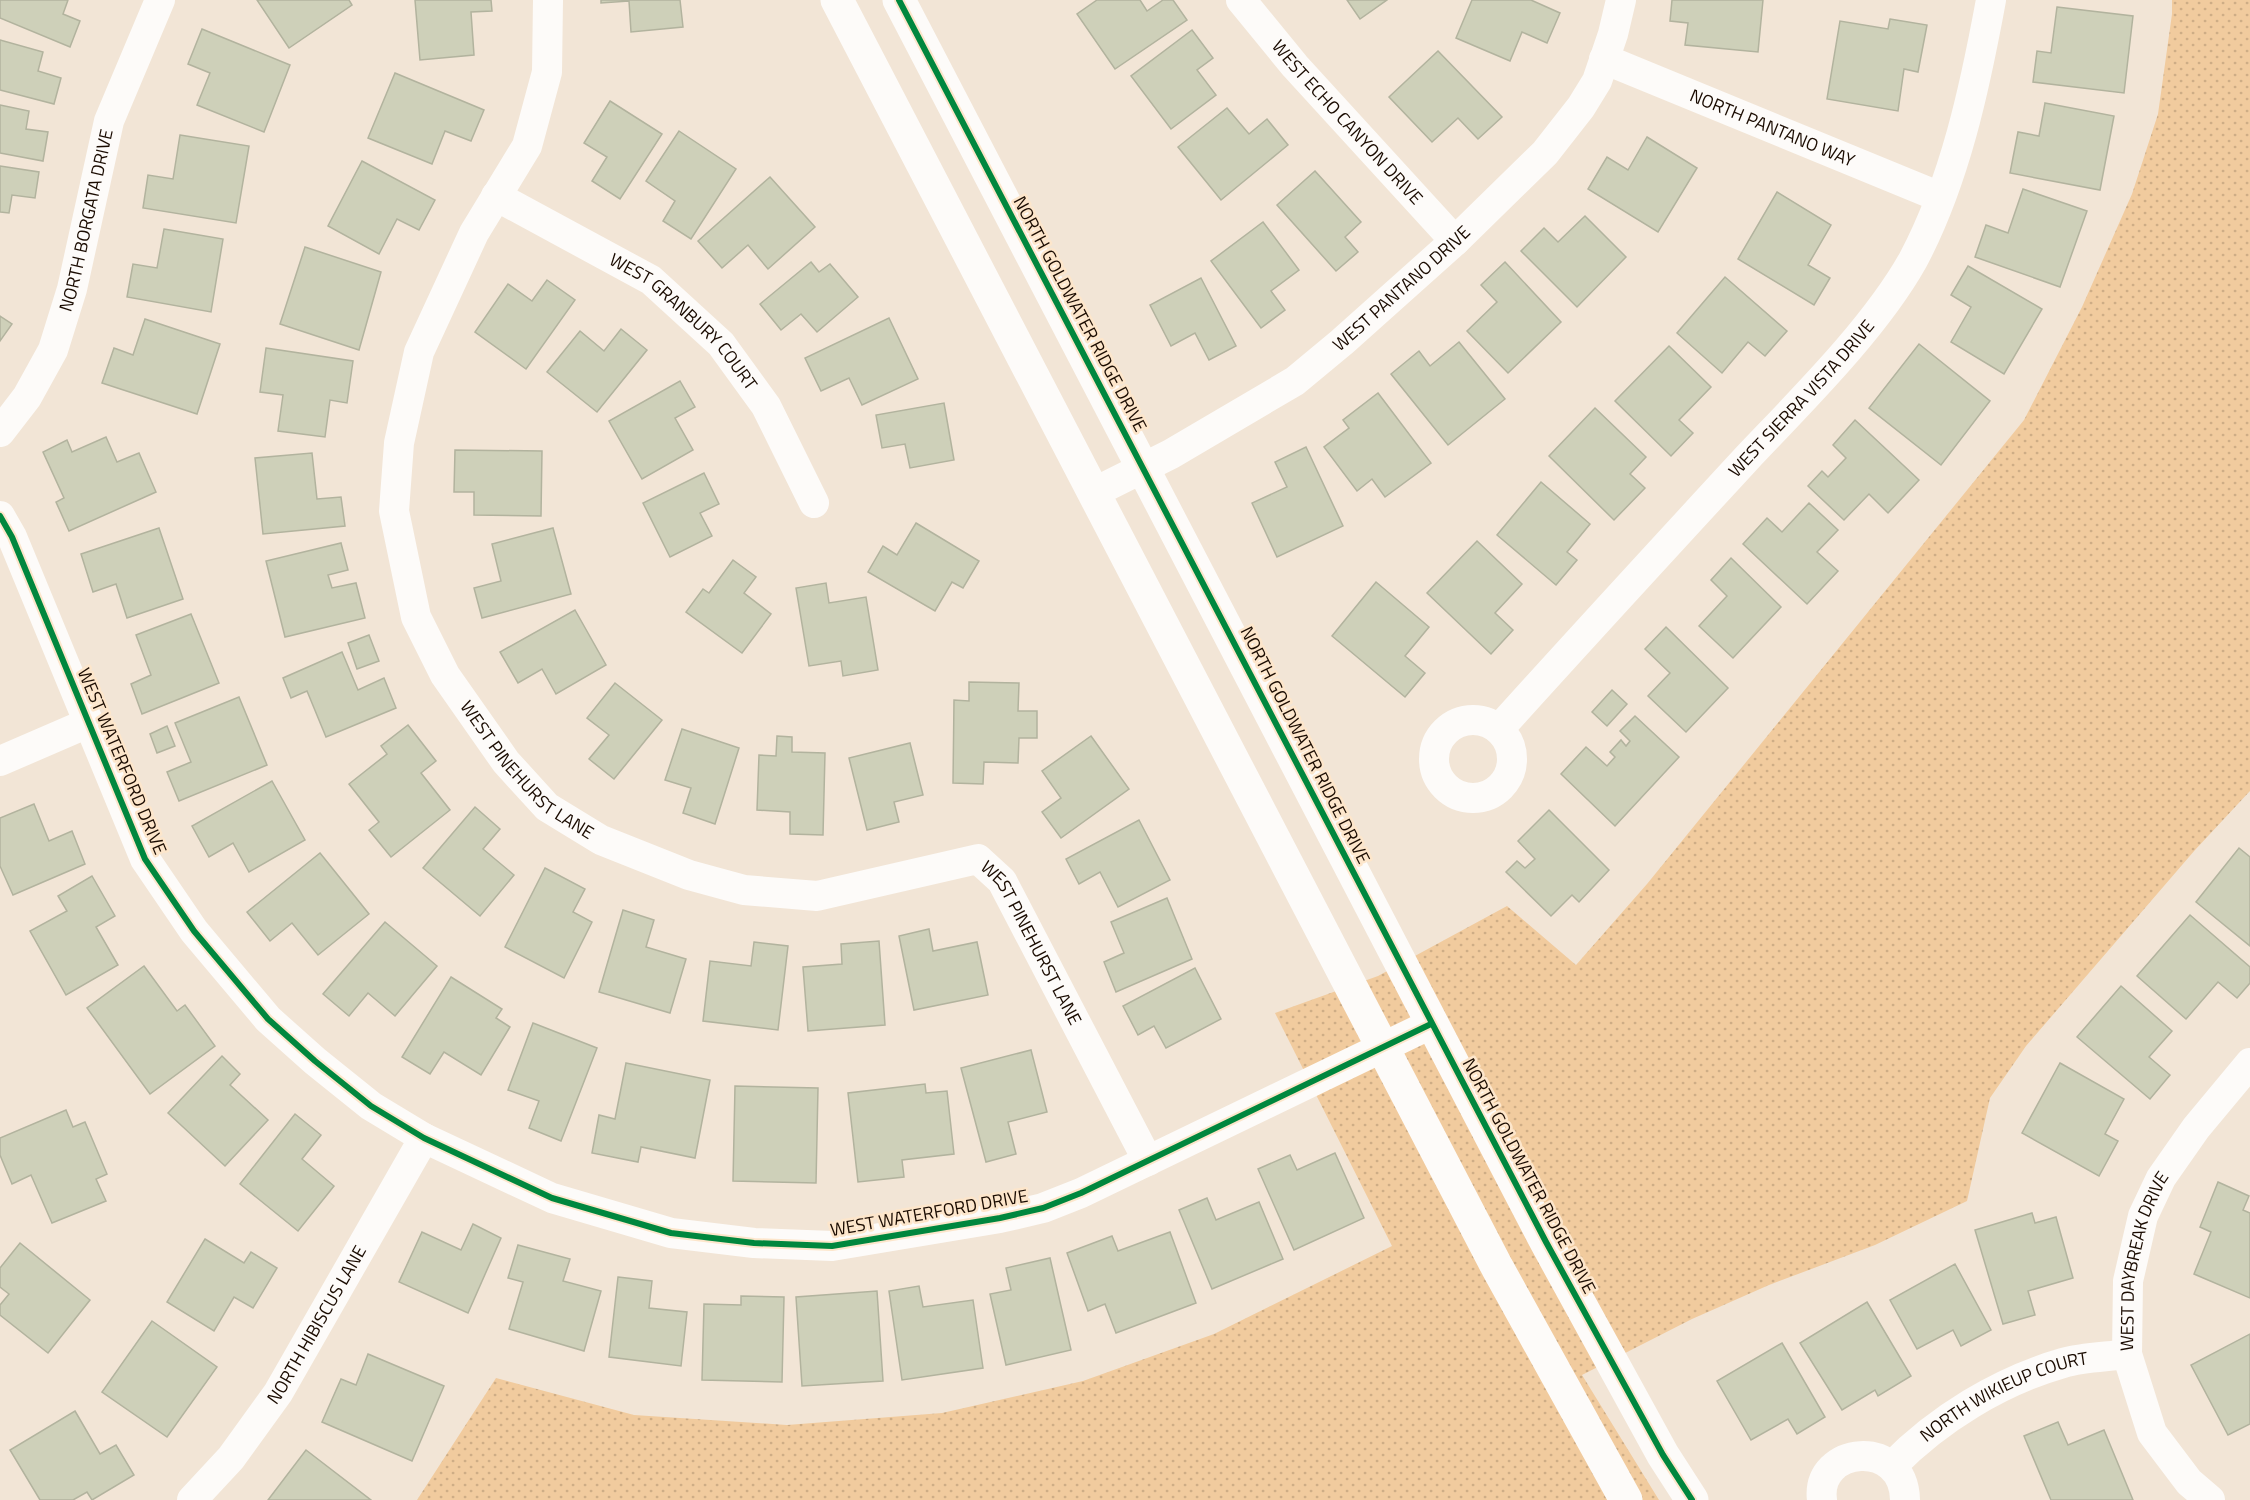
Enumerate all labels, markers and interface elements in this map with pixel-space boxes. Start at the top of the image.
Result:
street label: WEST ECHO CANYON DRIVE [1266,34,1429,210]
street label: NORTH PANTANO WAY [1686,82,1859,174]
street label: NORTH BORGATA DRIVE [52,126,120,315]
street label: NORTH GOLDWATER RIDGE DRIVE [1007,191,1154,436]
street label: WEST PANTANO DRIVE [1327,219,1476,357]
street label: WEST GRANBURY COURT [605,246,764,396]
street label: WEST SIERRA VISTA DRIVE [1722,313,1881,483]
street label: NORTH GOLDWATER RIDGE DRIVE [1234,621,1377,868]
street label: WEST WATERFORD DRIVE [71,663,174,858]
street label: WEST PINEHURST LANE [454,695,599,846]
street label: WEST PINEHURST LANE [975,854,1089,1030]
street label: NORTH GOLDWATER RIDGE DRIVE [1456,1053,1603,1298]
street label: WEST DAYBREAK DRIVE [2113,1165,2175,1351]
street label: WEST WATERFORD DRIVE [828,1182,1030,1243]
street label: NORTH HIBISCUS LANE [260,1240,373,1410]
street label: NORTH WIKIEUP COURT [1914,1344,2090,1448]

